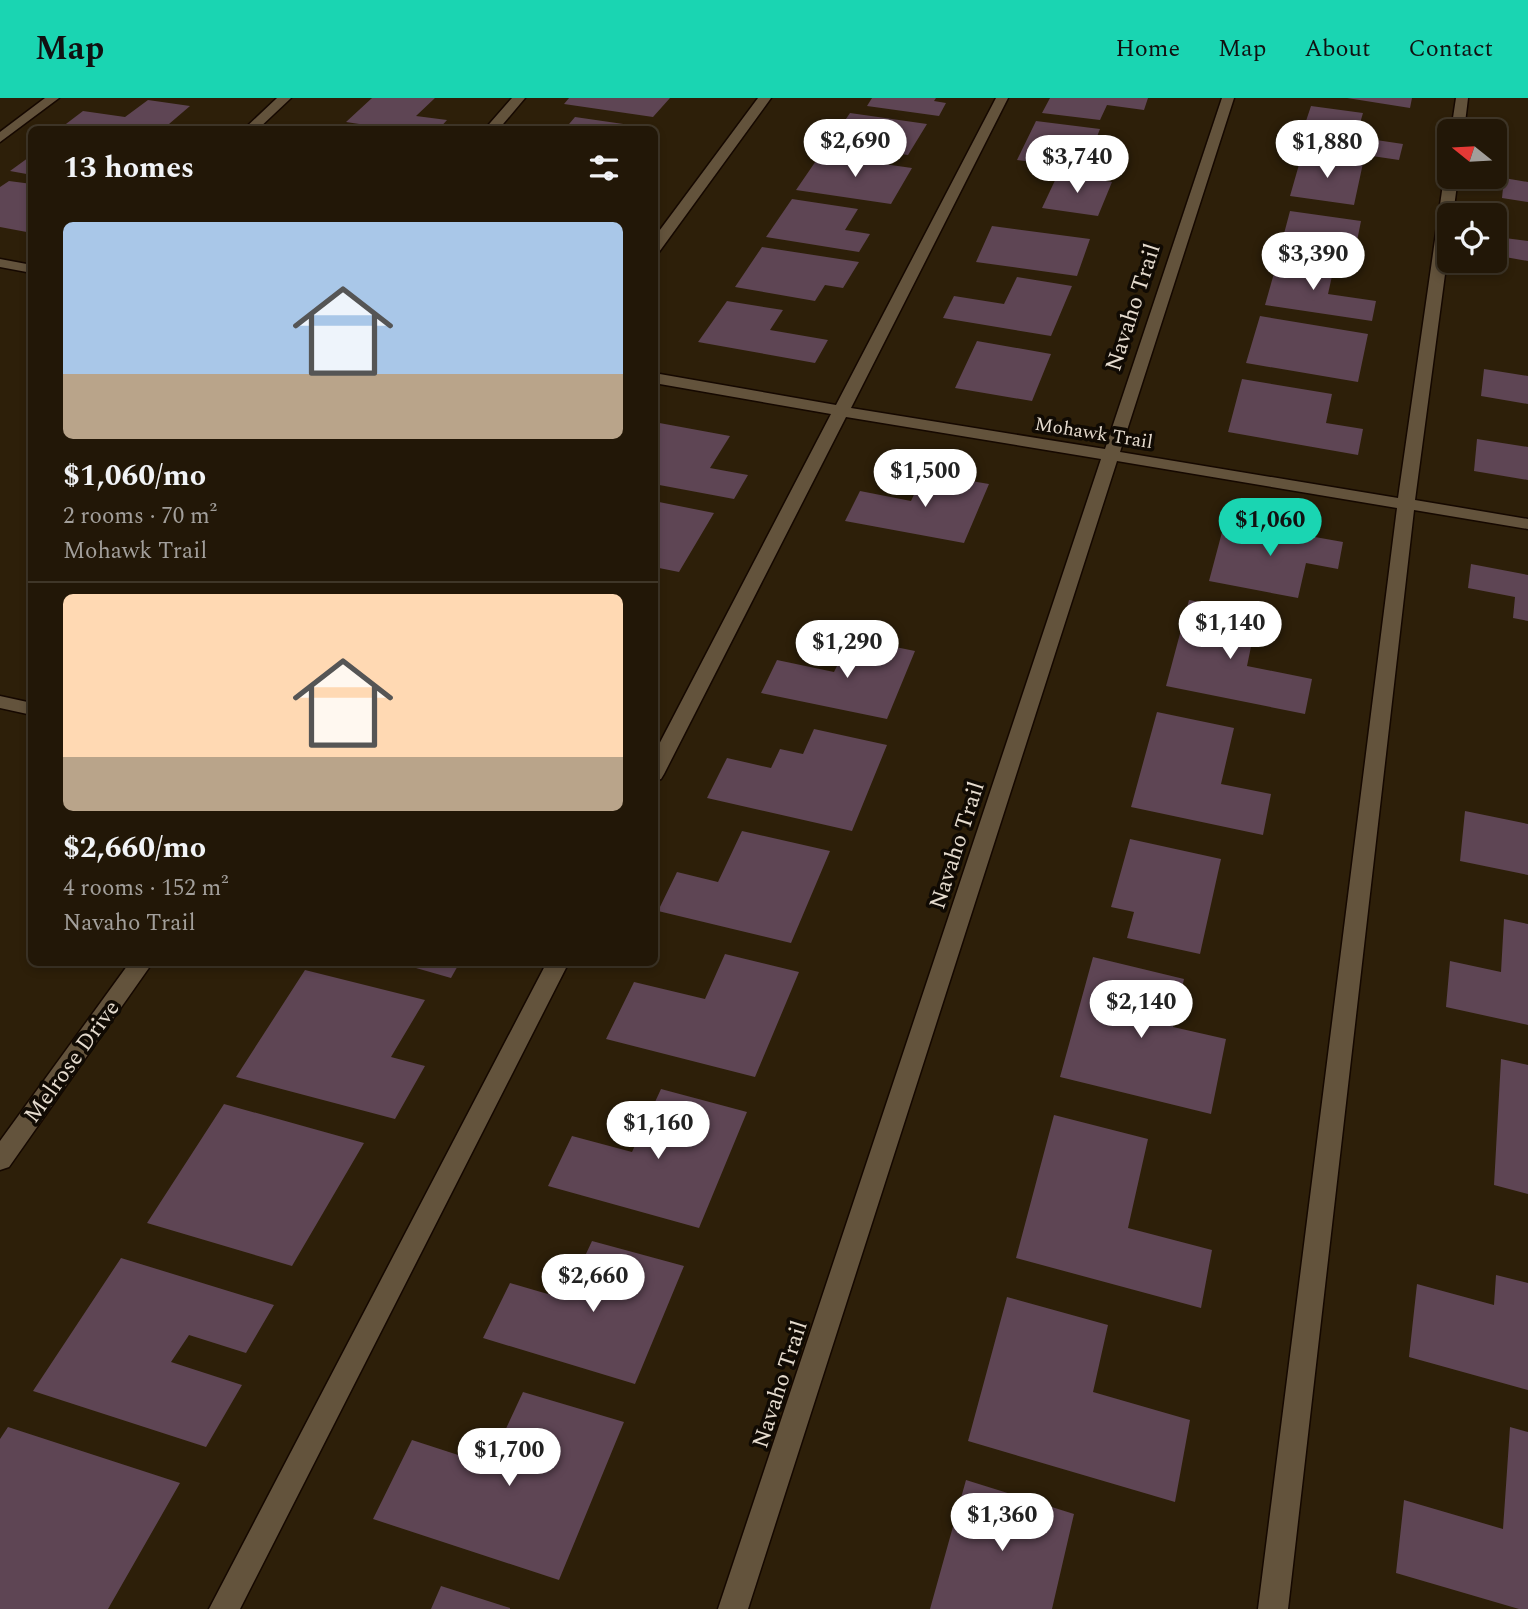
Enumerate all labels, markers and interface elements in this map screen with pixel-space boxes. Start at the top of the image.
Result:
text: Map [35,24,104,74]
text: Home [1115,31,1180,67]
text: Map [1218,31,1266,67]
text: About [1304,31,1370,67]
text: Contact [1408,31,1493,67]
north arrow [1437,119,1507,189]
map controls [1437,119,1507,273]
pin: $2,690 [798,120,912,179]
pin: $1,880 [1270,120,1384,180]
text: $2,690 [820,124,890,159]
text: $1,880 [1292,125,1362,160]
pin: $3,740 [1020,136,1134,195]
text: $3,740 [1042,140,1112,175]
text: 13 homes [63,145,194,191]
icon: filters [585,149,623,187]
button: locate [1437,203,1507,273]
pin: $3,390 [1256,232,1370,292]
text: $3,390 [1278,237,1348,272]
street label: Navaho Trail [1096,239,1171,376]
icon: home [280,268,406,394]
street label: Mohawk Trail [1033,410,1155,457]
pin: $1,500 [868,450,982,509]
text: $1,060/mo [63,453,206,499]
text: $1,500 [890,454,960,489]
pin: $1,060 [1213,498,1327,558]
text: 2 rooms · 70 m² [63,499,217,534]
text: $1,060 [1235,503,1305,538]
text: Mohawk Trail [63,534,207,569]
pin: $1,140 [1173,602,1287,661]
text: $1,140 [1195,606,1265,641]
pin: $1,290 [790,620,904,680]
text: $1,290 [812,625,882,660]
icon: home [280,640,406,766]
street label: Navaho Trail [920,777,995,914]
text: $2,660/mo [63,825,206,871]
text: 4 rooms · 152 m² [63,871,229,906]
text: Navaho Trail [63,906,196,941]
pin: $2,140 [1084,981,1198,1040]
text: $2,140 [1106,985,1176,1020]
street label: Melrose Drive [16,993,129,1131]
pin: $1,160 [601,1102,715,1161]
text: $1,160 [623,1106,693,1141]
pin: $2,660 [536,1254,650,1314]
text: $2,660 [558,1259,628,1294]
street label: Navaho Trail [743,1316,818,1453]
pin: $1,700 [452,1428,566,1488]
text: $1,700 [474,1433,544,1468]
pin: $1,360 [945,1494,1059,1553]
text: $1,360 [967,1498,1037,1533]

